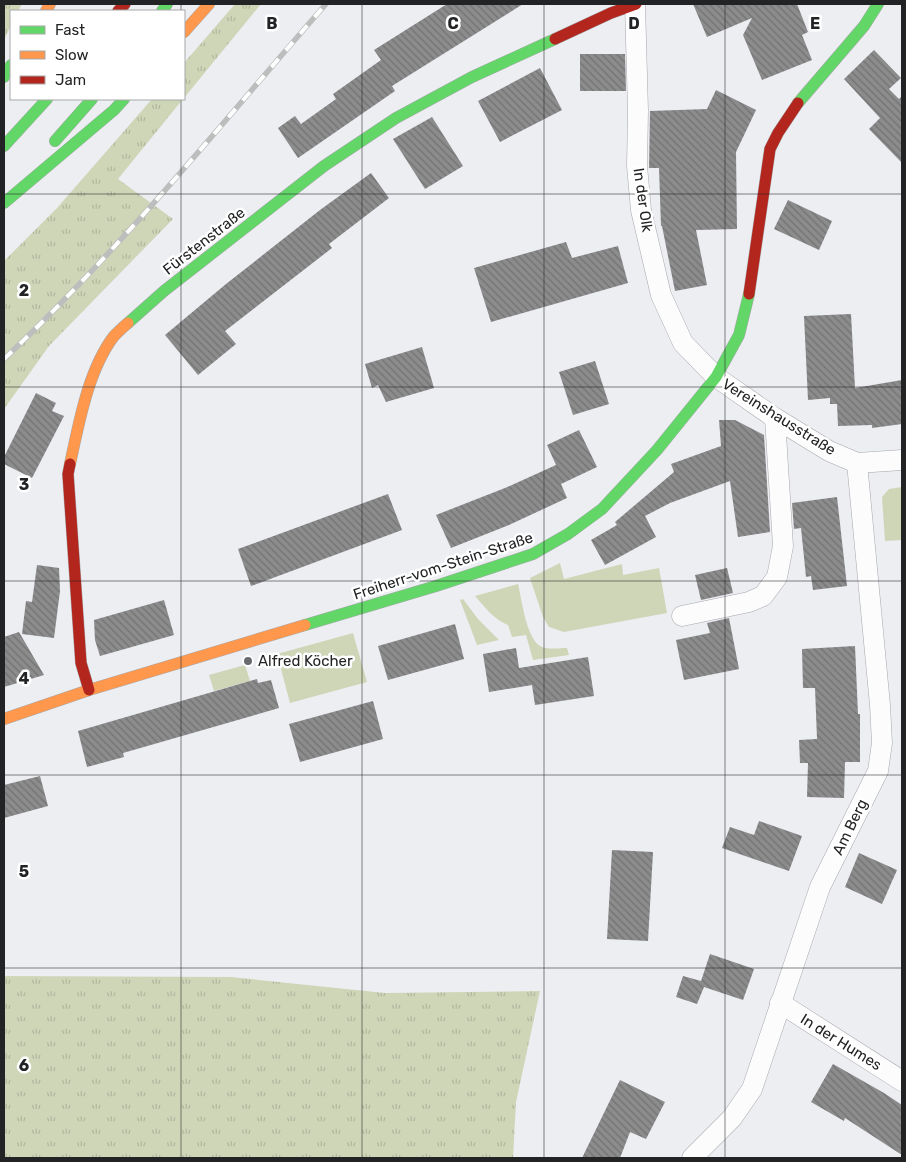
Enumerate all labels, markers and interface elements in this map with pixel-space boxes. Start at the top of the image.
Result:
legend [10,10,185,100]
text: B [266,14,278,33]
text: C [447,14,459,33]
text: D [628,14,640,33]
text: E [810,14,820,33]
text: Fast [55,21,85,39]
text: Slow [55,46,88,64]
text: Jam [55,71,86,89]
street label: In der Olk [630,167,656,234]
street label: Fürstenstraße [159,203,249,279]
text: 2 [19,281,29,300]
street label: Vereinshausstraße [719,375,839,459]
text: 3 [19,475,29,494]
street label: Freiherr-vom-Stein-Straße [351,528,535,604]
place label: Alfred Köcher [258,652,353,670]
marker: Alfred Köcher [242,655,254,667]
text: 4 [19,669,30,688]
street label: Am Berg [829,796,871,858]
text: 5 [19,862,29,881]
street label: In der Humes [797,1010,885,1074]
text: 6 [19,1056,29,1075]

